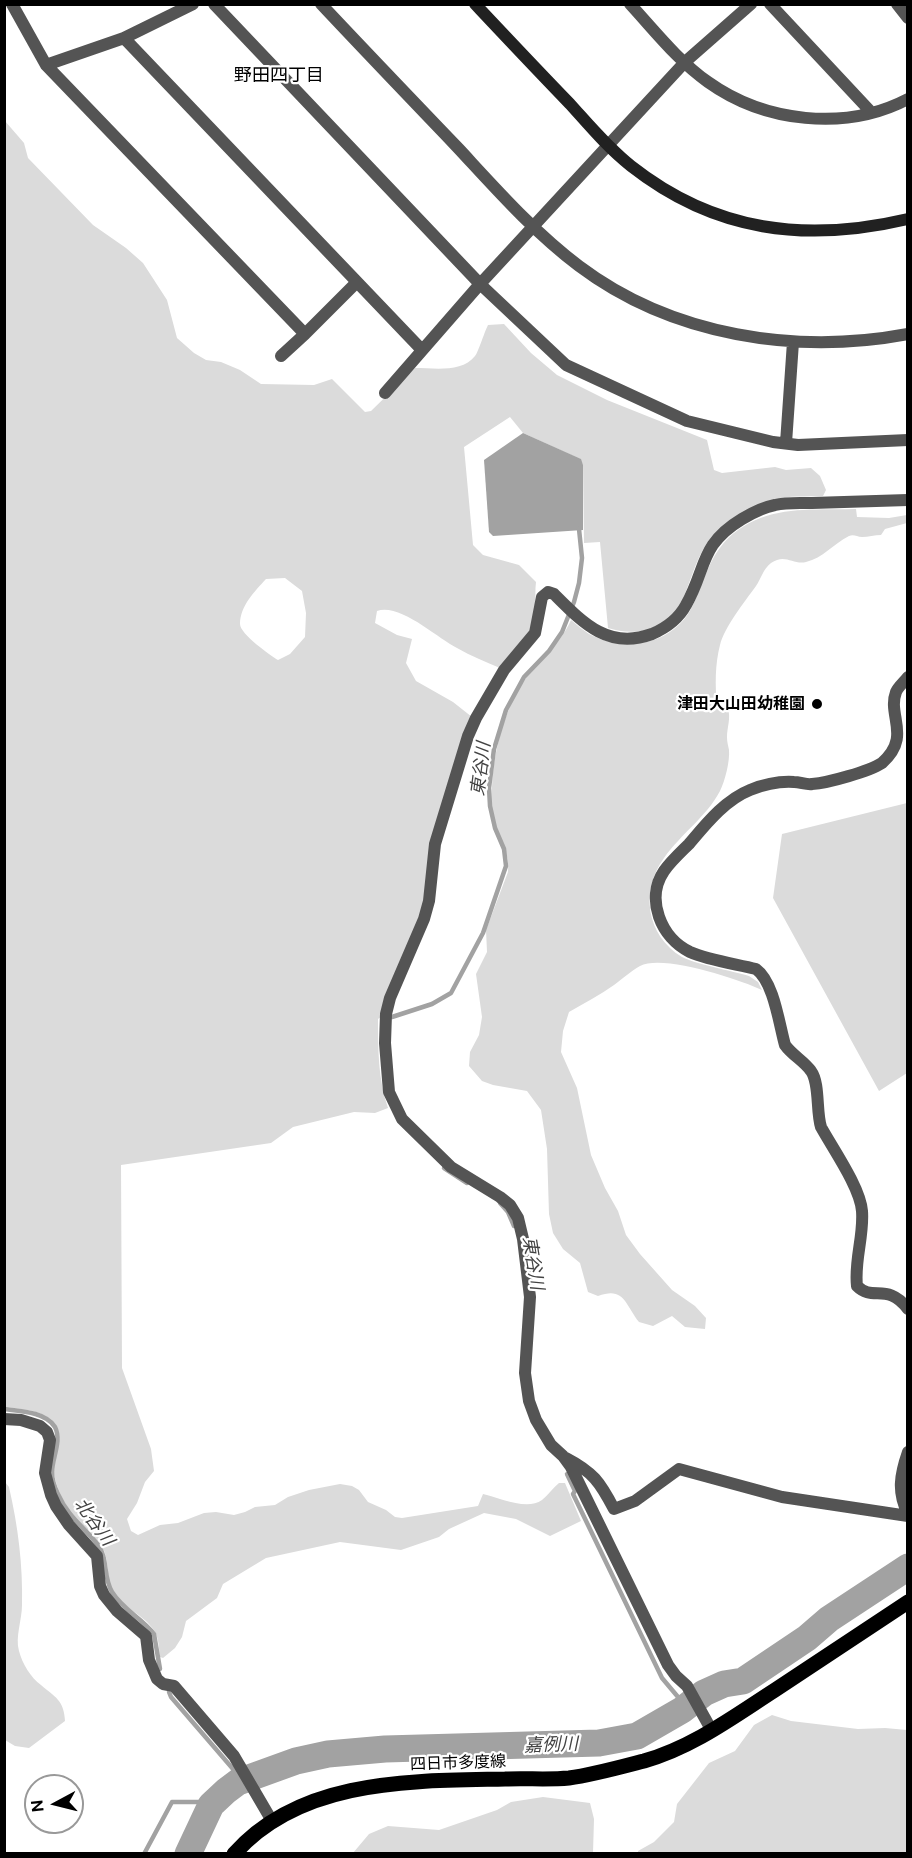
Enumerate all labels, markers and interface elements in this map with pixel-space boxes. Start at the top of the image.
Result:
district label: 野田四丁目 [234,64,324,86]
place label: 津田大山田幼稚園 [677,694,805,714]
marker: 津田大山田幼稚園 [810,697,824,711]
water label: 東谷川 [467,741,495,797]
water label: 東谷川 [518,1235,548,1291]
water label: 北谷川 [69,1494,119,1550]
water label: 嘉例川 [524,1733,578,1757]
street label: 四日市多度線 [410,1752,506,1774]
north arrow [24,1774,84,1834]
text: N [27,1799,48,1813]

